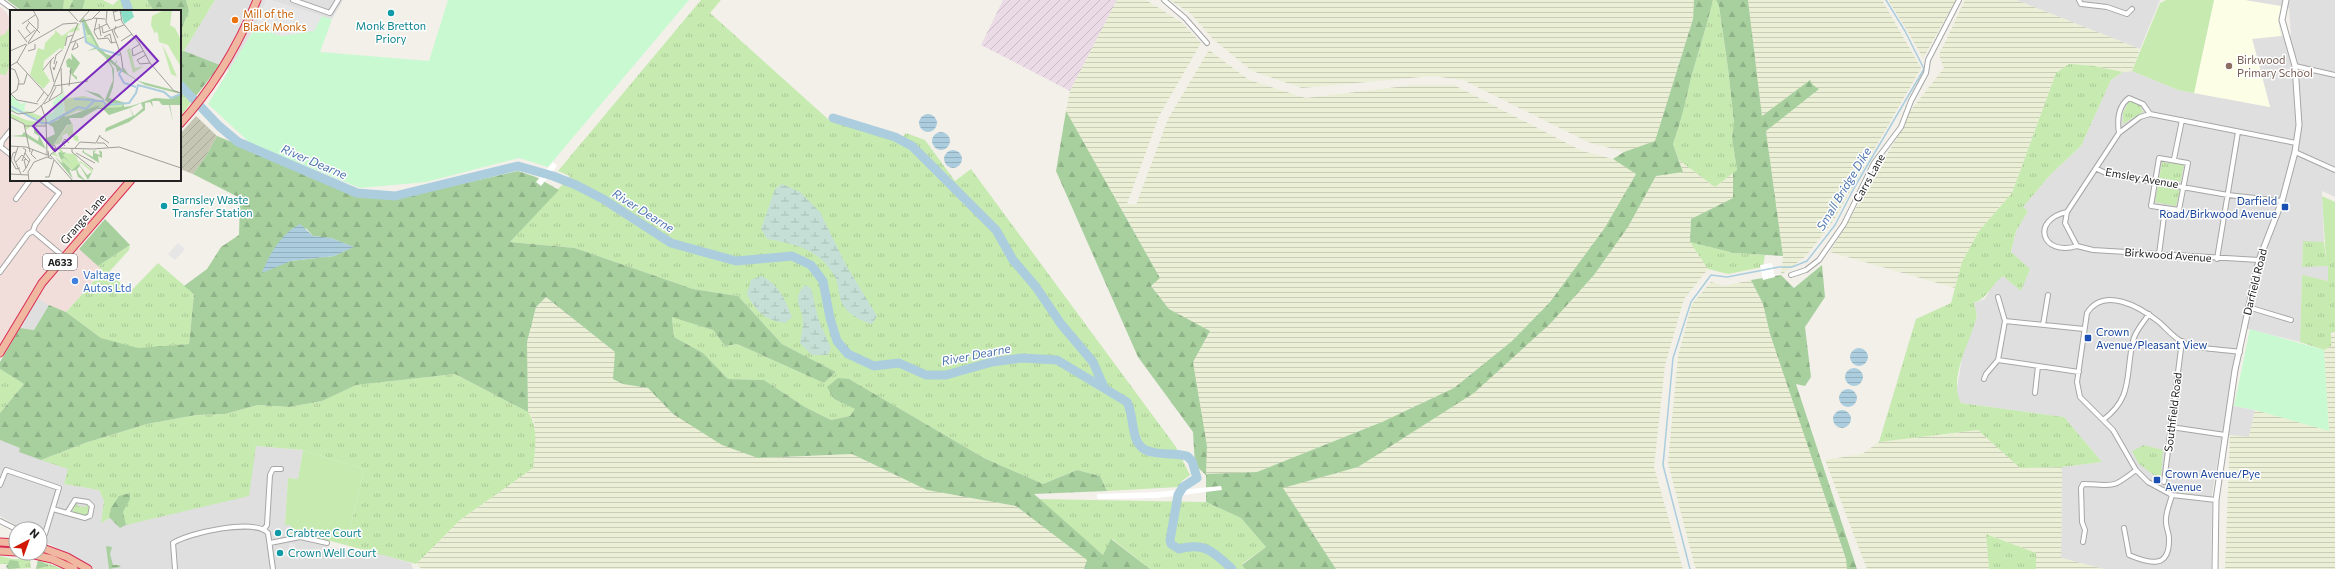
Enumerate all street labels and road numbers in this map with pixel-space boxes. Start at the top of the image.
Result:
street label: Carrs Lane [1850,151,1887,204]
street label: Emsley Avenue [2104,165,2180,190]
street label: Grange Lane [57,191,108,246]
street label: Birkwood Avenue [2124,245,2212,264]
street label: Darfield Road [2240,247,2269,317]
road number: A633 [43,254,77,270]
street label: Southfield Road [2161,371,2184,452]

